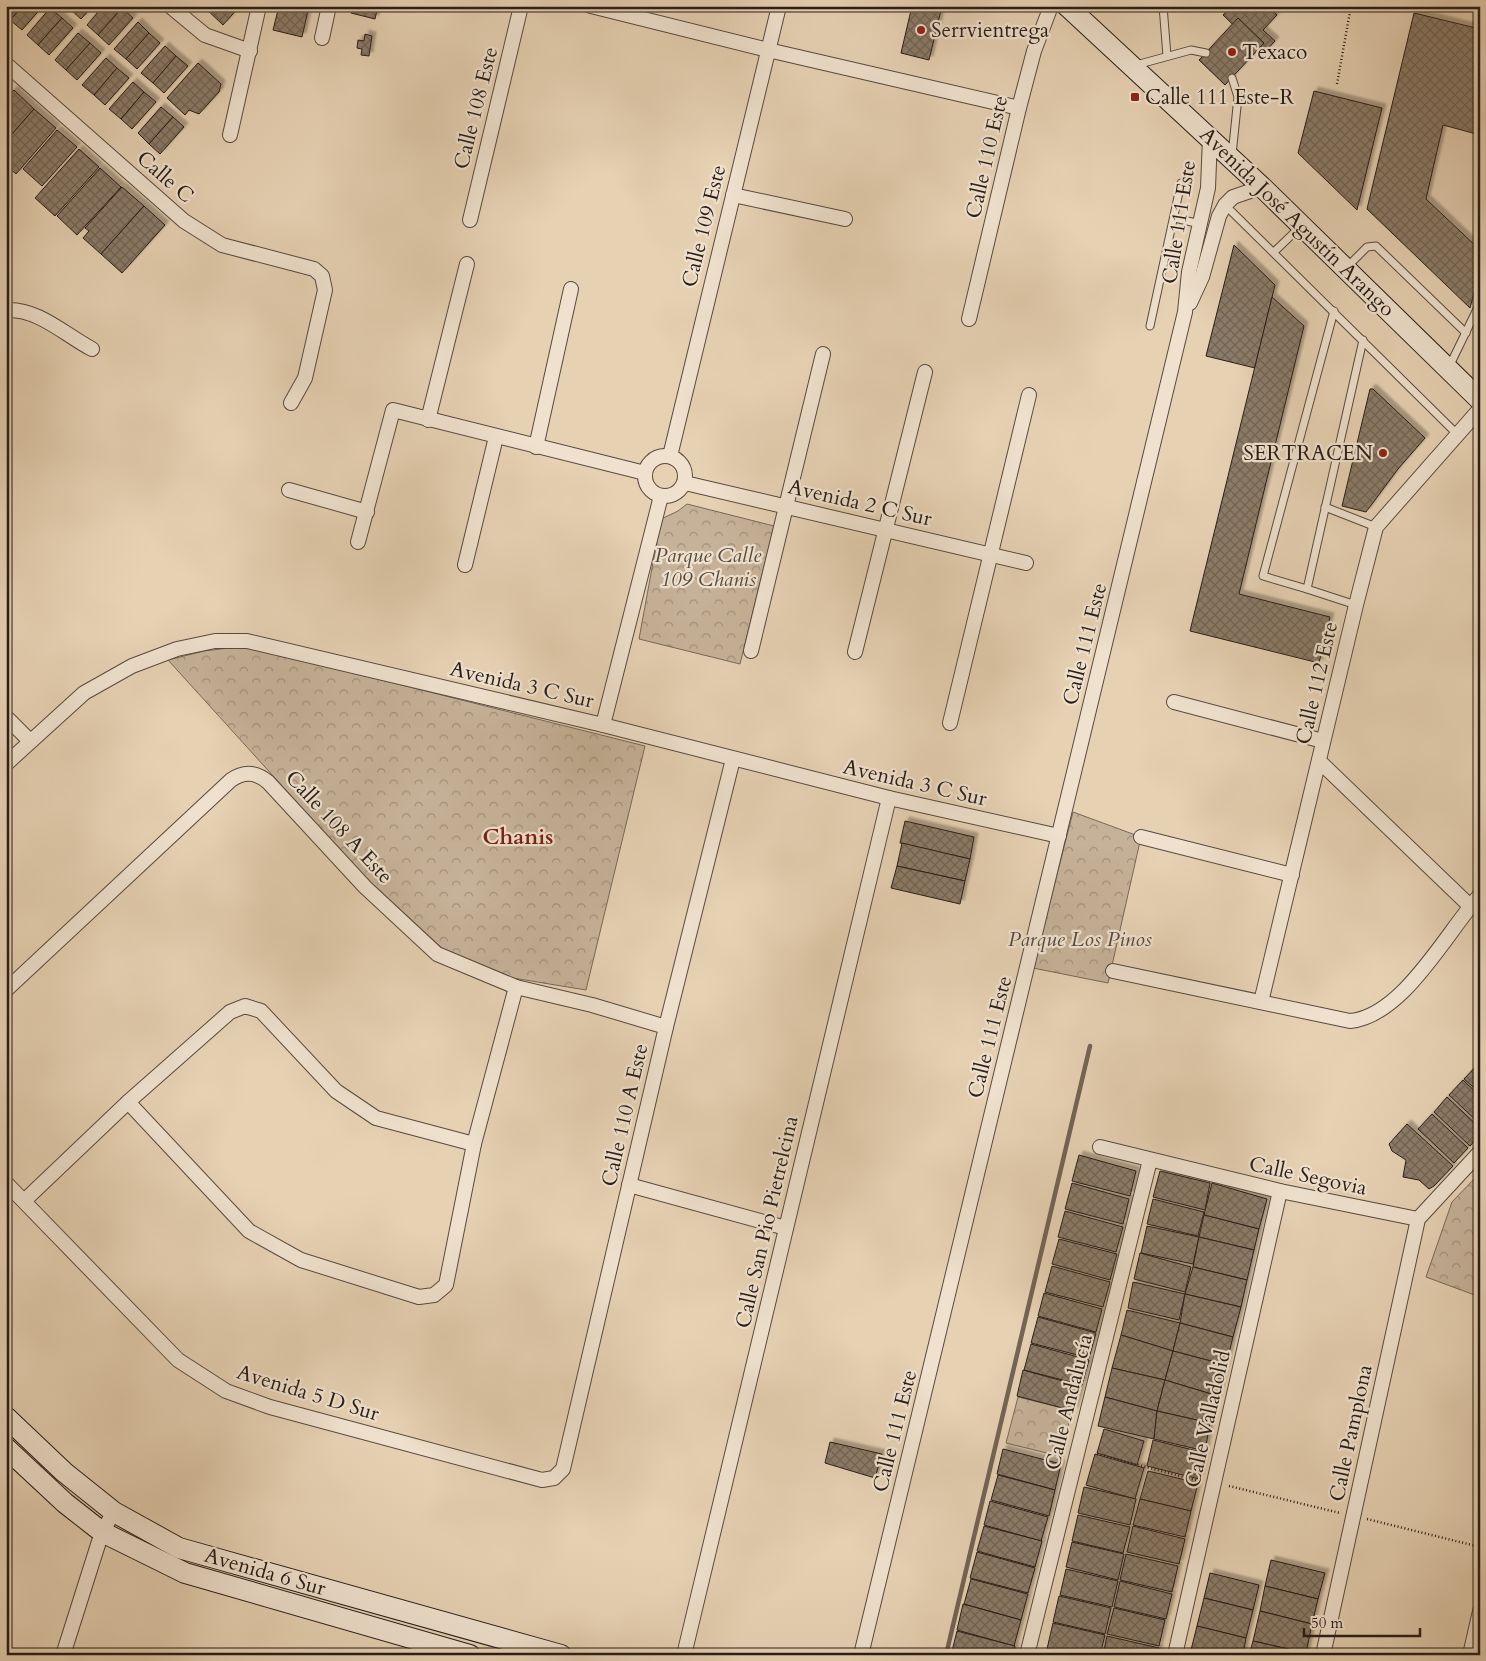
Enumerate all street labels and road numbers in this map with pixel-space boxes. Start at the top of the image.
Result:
street label: Calle 108 Este [447,44,505,172]
street label: Calle 110 Este [959,93,1015,221]
street label: Avenida José Agustín Arango [1193,121,1401,323]
street label: Calle C [130,144,200,210]
street label: Calle 111 Este [1155,158,1203,286]
street label: Calle 109 Este [675,162,733,290]
street label: Avenida 2 C Sur [785,472,935,534]
street label: Calle 111 Este [1056,580,1114,708]
street label: Calle 112 Este [1289,619,1345,747]
street label: Avenida 3 C Sur [447,654,597,716]
street label: Avenida 3 C Sur [840,752,990,814]
street label: Calle 108 A Este [279,764,399,890]
street label: Calle 111 Este [961,973,1019,1101]
street label: Calle 110 A Este [594,1041,656,1189]
street label: Calle San Pio Pietrelcina [728,1113,806,1331]
street label: Calle Segovia [1246,1149,1370,1203]
street label: Calle Andalucía [1038,1331,1100,1473]
street label: Calle Valladolid [1178,1347,1238,1491]
street label: Avenida 5 D Sur [233,1358,383,1429]
street label: Calle Pamplona [1322,1362,1380,1504]
street label: Calle 111 Este [866,1367,924,1495]
street label: Avenida 6 Sur [201,1541,329,1603]

